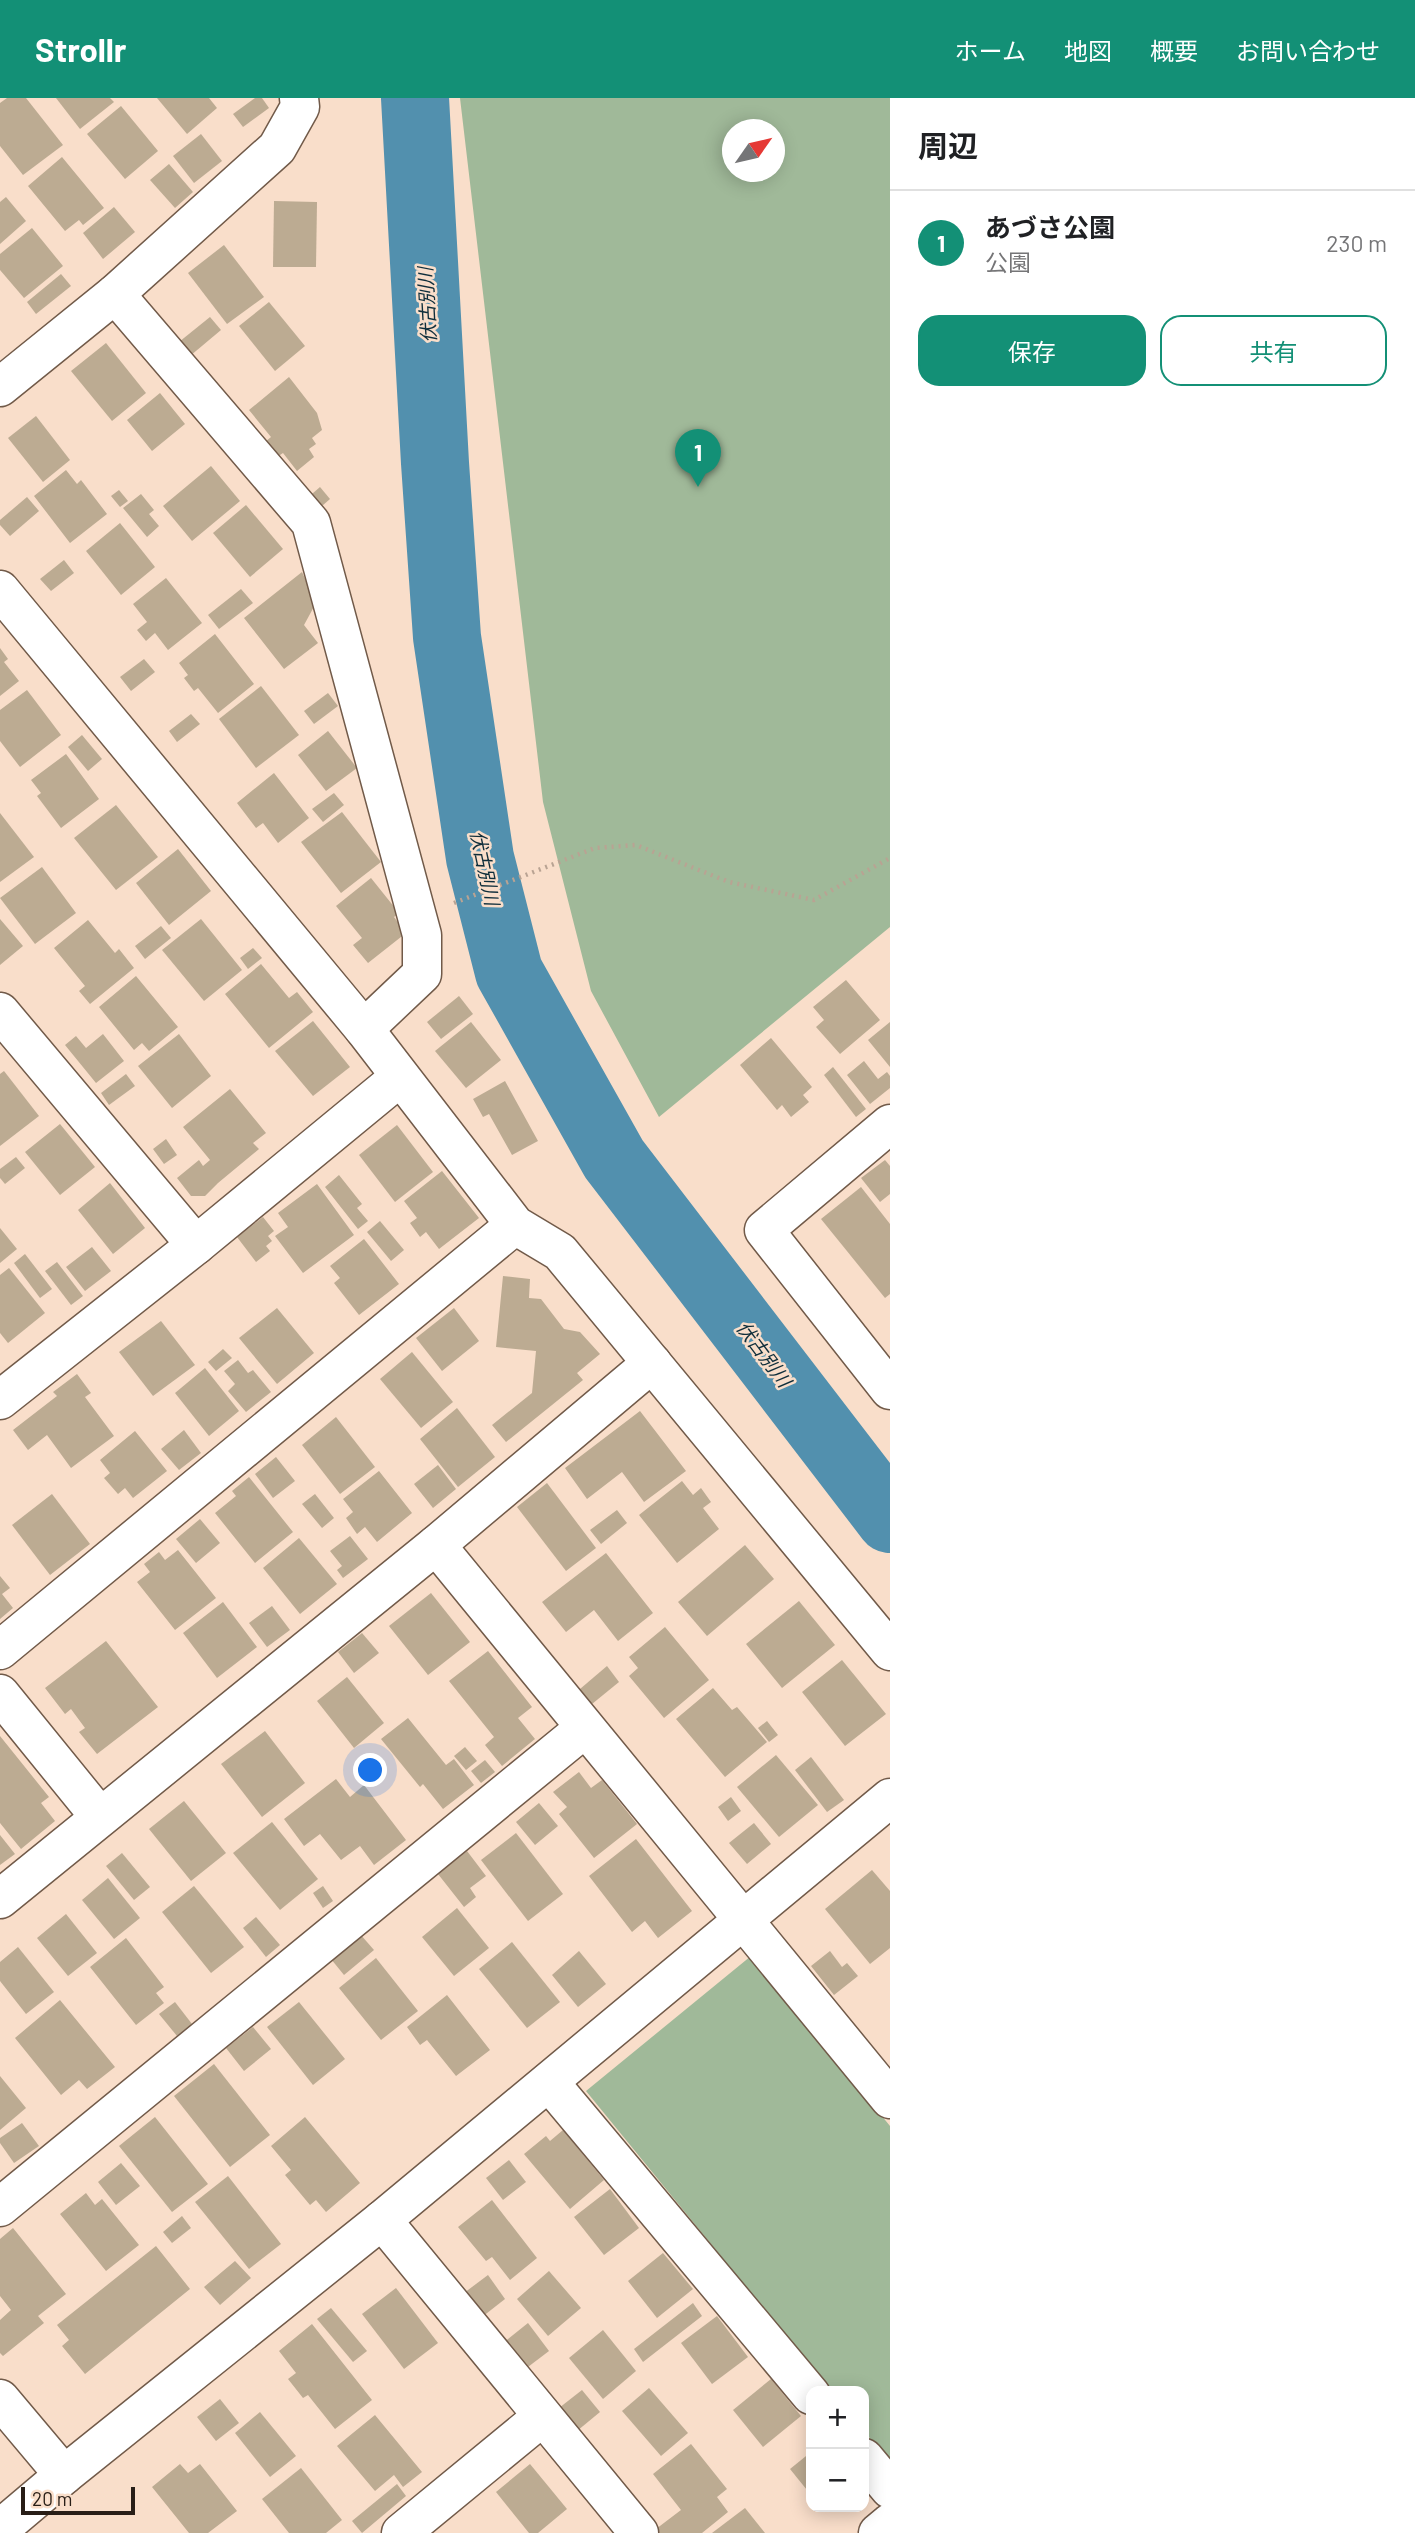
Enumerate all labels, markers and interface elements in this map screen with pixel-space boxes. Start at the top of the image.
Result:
text: Strollr [35,29,127,69]
text: ホーム [955,36,1026,65]
text: 地図 [1064,36,1112,65]
text: 概要 [1150,36,1198,65]
text: お問い合わせ [1236,36,1380,65]
north arrow [722,119,785,182]
text: 周辺 [918,127,978,163]
text: あづさ公園 [985,211,1115,242]
text: 1 [937,229,945,257]
text: 230 m [1326,229,1387,257]
text: 公園 [985,248,1031,276]
water label: 伏古別川 [413,264,440,344]
button: 保存 [918,315,1146,386]
button: 共有 [1160,315,1387,386]
pin: 1 [675,429,721,487]
water label: 伏古別川 [466,828,505,909]
water label: 伏古別川 [732,1316,798,1393]
your location [353,1753,387,1787]
map controls [806,2386,869,2512]
button: + [806,2386,869,2449]
button: − [806,2449,869,2512]
scale bar [21,2484,135,2516]
text: 20 m [32,2487,72,2510]

